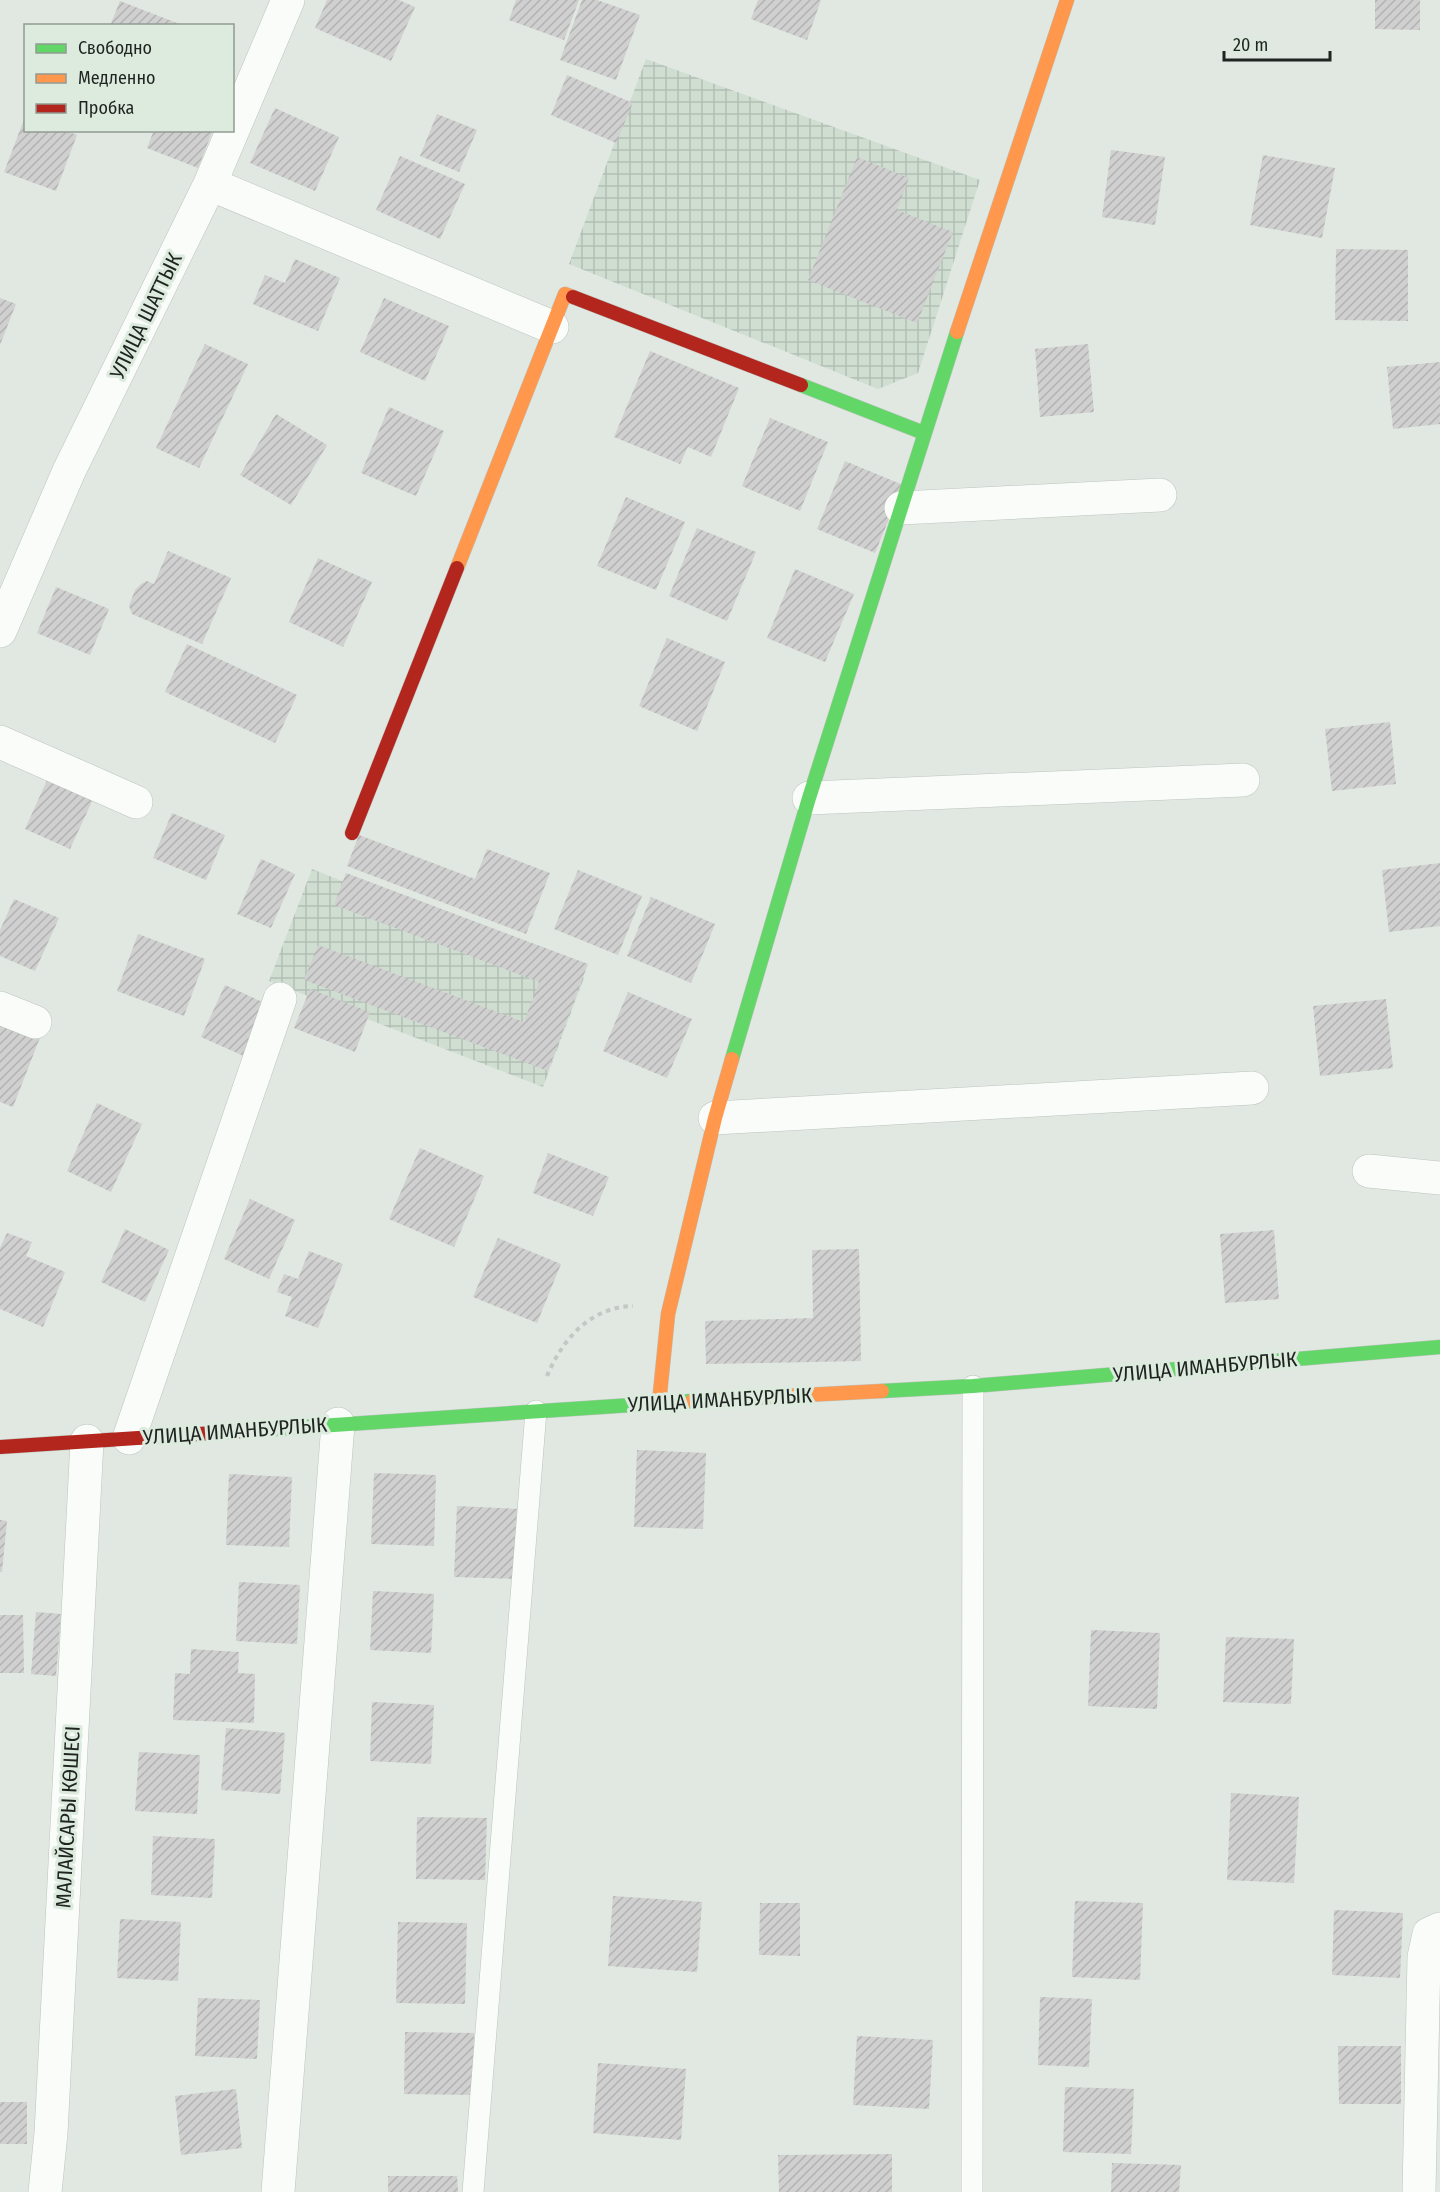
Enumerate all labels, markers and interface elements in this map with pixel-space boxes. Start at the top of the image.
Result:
legend [24,24,234,132]
scale bar [1224,24,1330,62]
text: 20 m [1233,34,1268,56]
text: Свободно [78,37,152,59]
text: Медленно [78,67,156,89]
text: Пробка [78,97,134,119]
street label: УЛИЦА ШАТТЫК [104,248,188,384]
street label: УЛИЦА ИМАНБУРЛЫК [1111,1346,1299,1388]
street label: УЛИЦА ИМАНБУРЛЫК [626,1382,814,1418]
street label: УЛИЦА ИМАНБУРЛЫК [141,1412,329,1450]
street label: МАЛАЙСАРЫ КӨШЕСІ [50,1725,86,1909]

